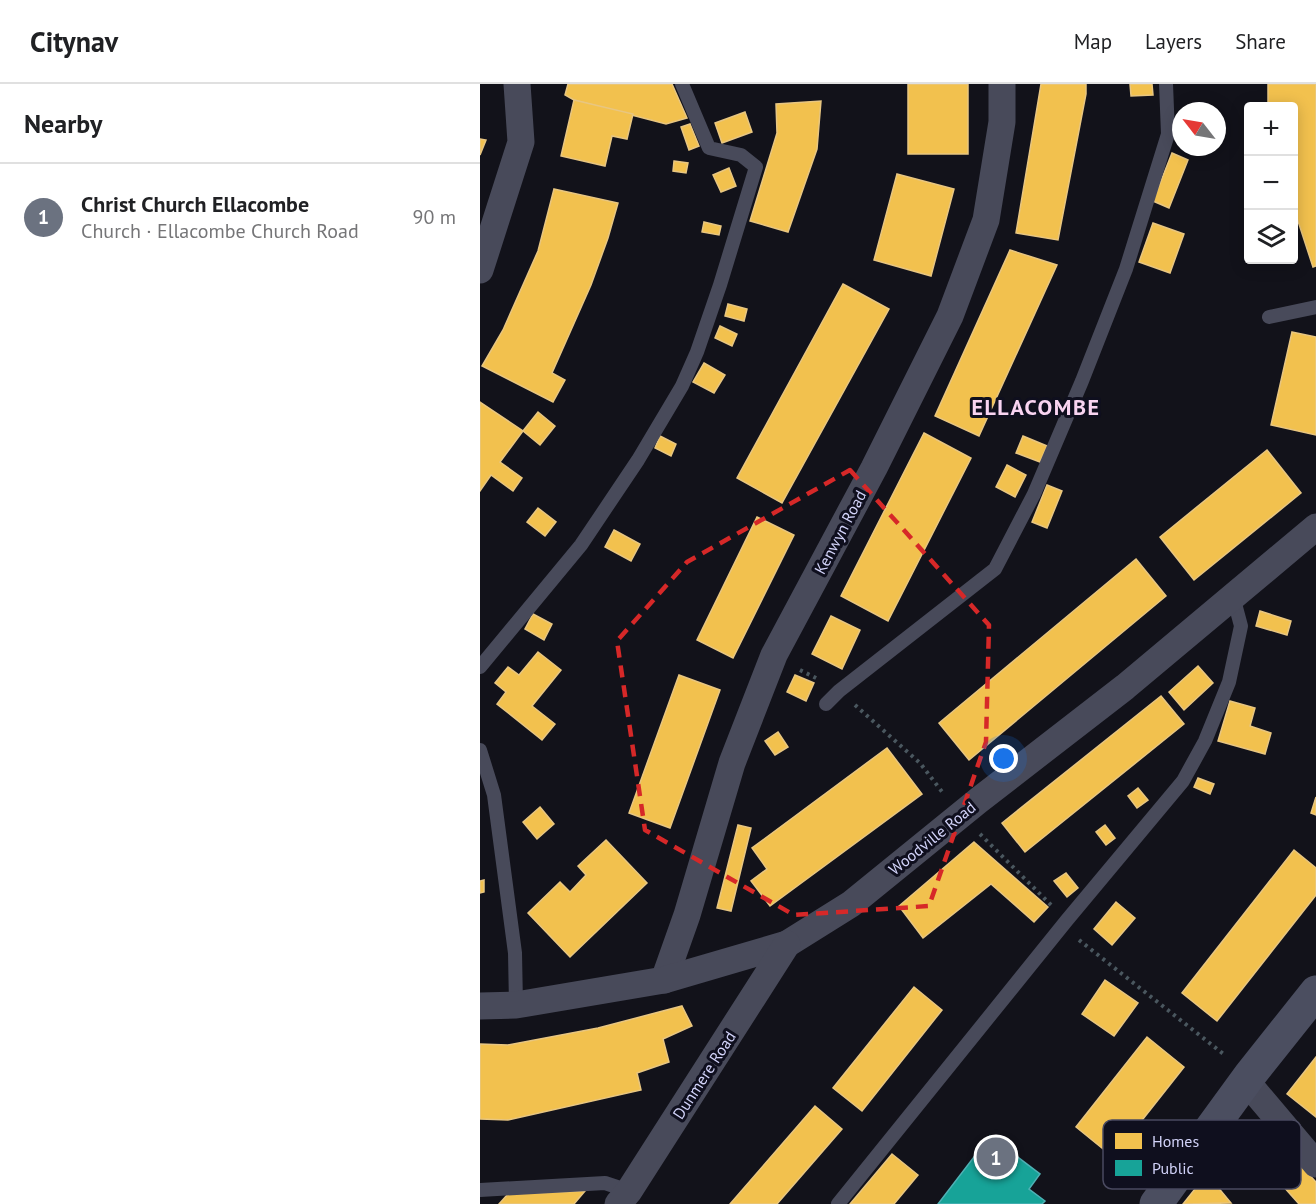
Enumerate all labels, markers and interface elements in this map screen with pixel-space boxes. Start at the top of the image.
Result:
text: Citynav [30,23,118,60]
text: Map [1074,28,1112,55]
text: Layers [1145,28,1202,55]
text: Share [1235,28,1286,55]
north arrow [1172,102,1226,156]
map controls [1244,102,1298,264]
button: + [1244,102,1298,156]
text: Nearby [24,107,102,140]
button: − [1244,156,1298,210]
text: Christ Church Ellacombe [81,190,309,218]
text: 1 [38,204,49,230]
text: 90 m [413,204,456,230]
button: layers [1244,210,1298,264]
text: Church · Ellacombe Church Road [81,218,359,244]
district label: ELLACOMBE [972,393,1100,421]
street label: Kenwyn Road [810,487,870,577]
your location [989,744,1018,773]
street label: Woodville Road [885,797,979,879]
street label: Dunmere Road [668,1027,740,1123]
legend [1103,1120,1301,1189]
text: Homes [1152,1131,1199,1151]
pin: 1 [976,1134,1016,1180]
text: Public [1152,1158,1194,1178]

